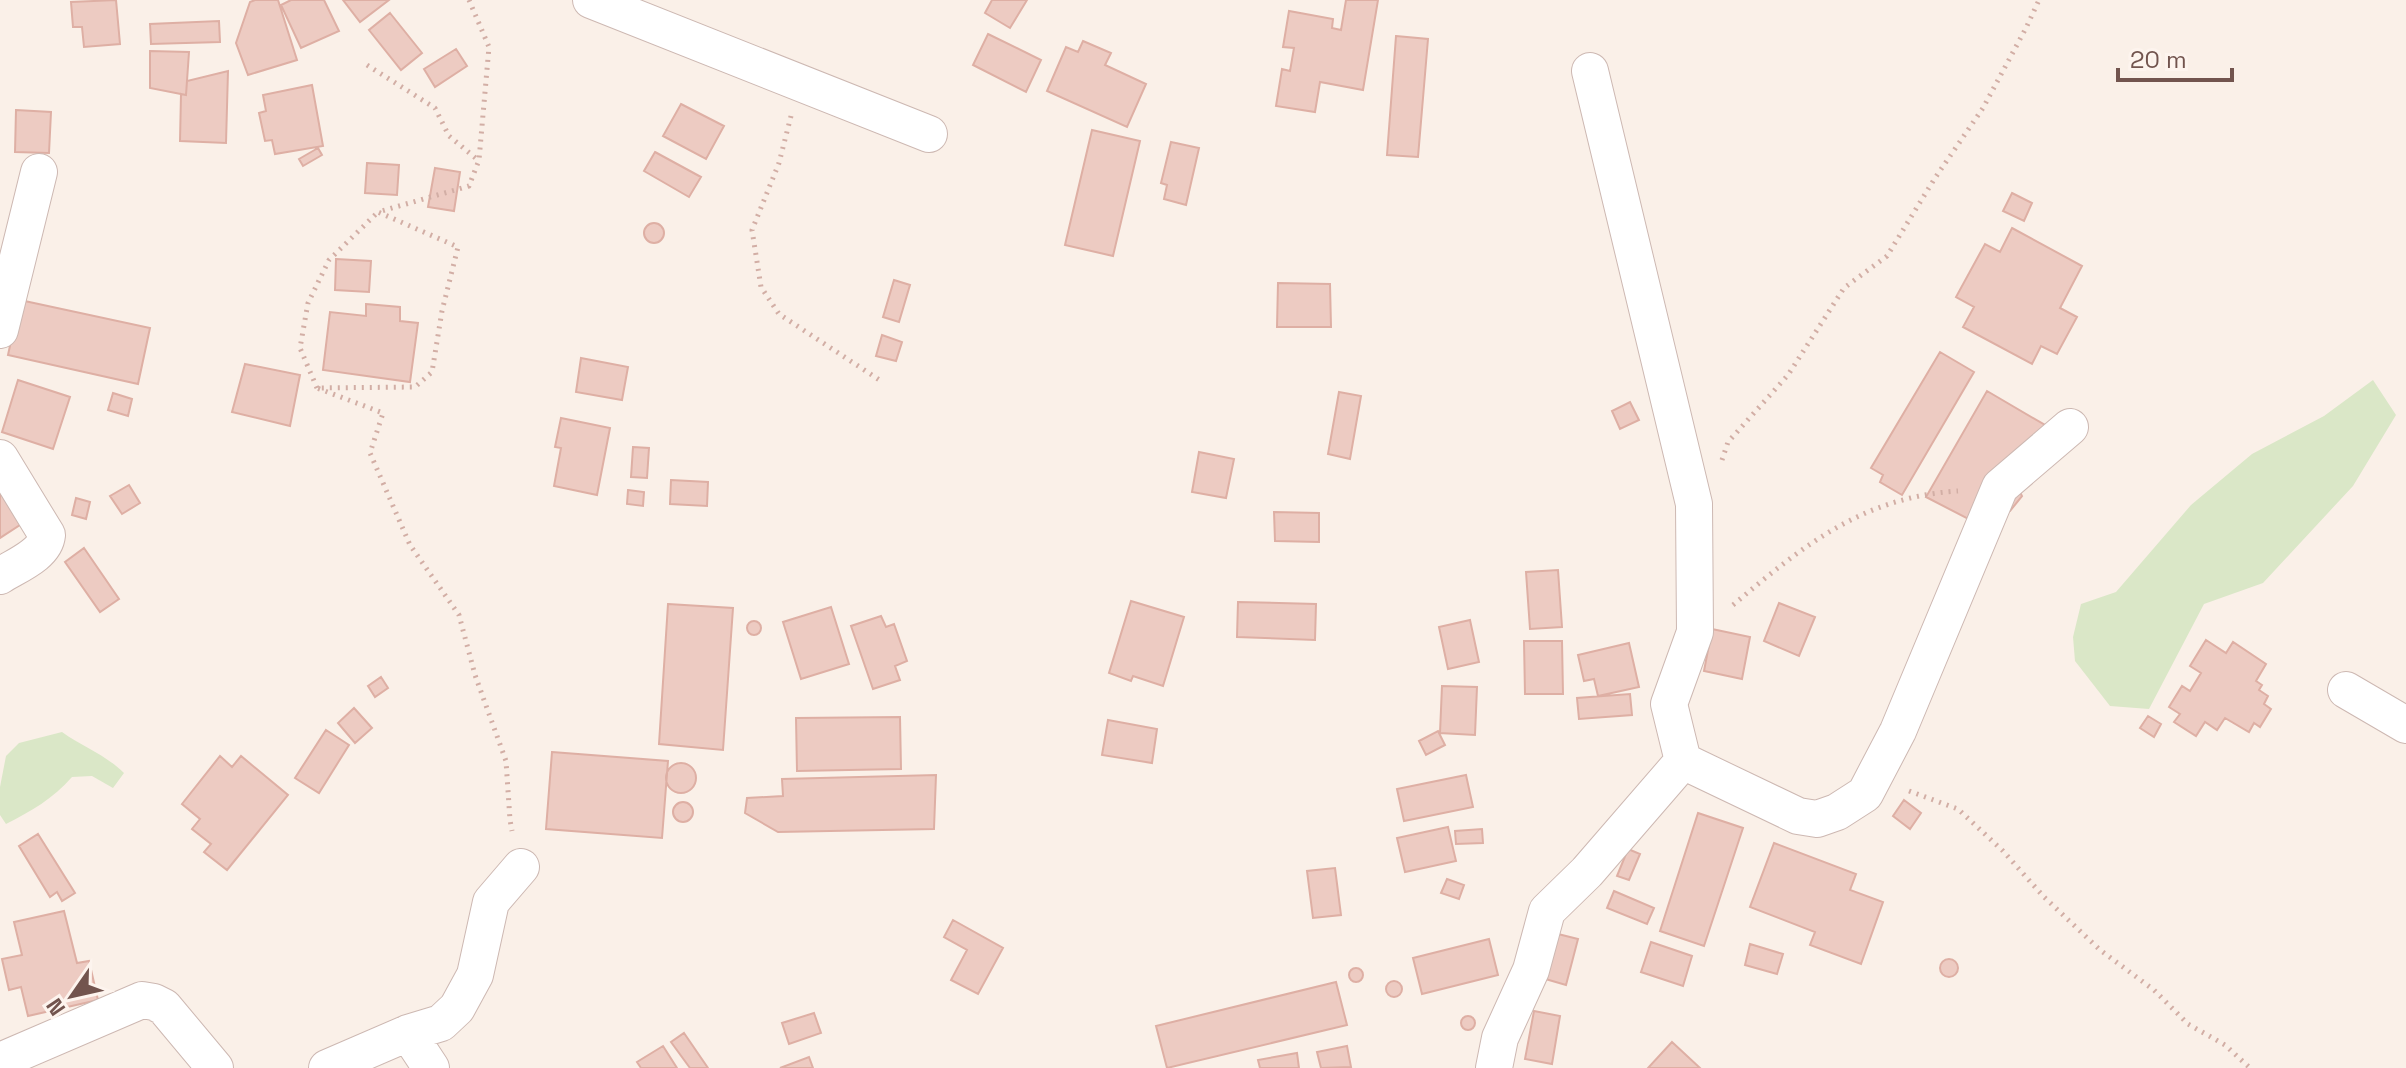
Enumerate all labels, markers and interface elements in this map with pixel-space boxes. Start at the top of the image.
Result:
scale bar [2118,32,2232,82]
text: 20 m [2130,44,2187,75]
north arrow [32,956,112,1036]
text: N [40,993,71,1021]

